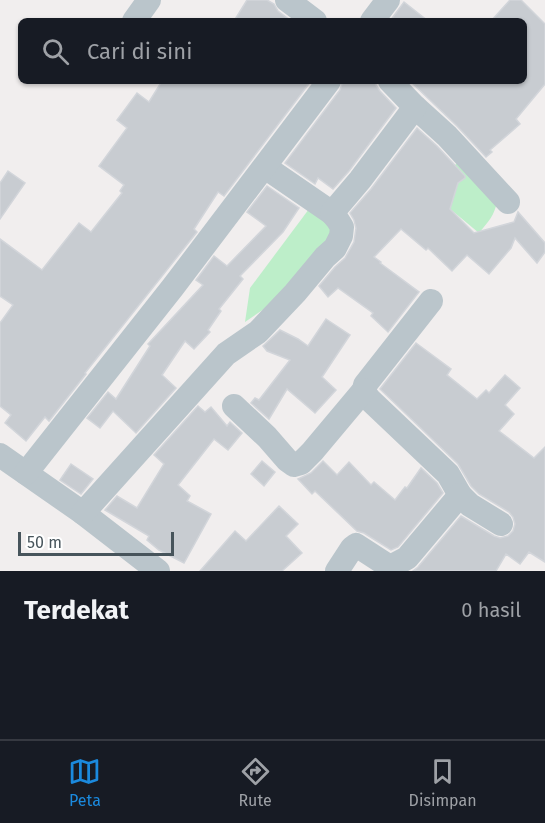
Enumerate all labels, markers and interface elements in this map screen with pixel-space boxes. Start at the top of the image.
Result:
search box [18,18,527,84]
icon: search [39,35,72,68]
text: Cari di sini [87,38,192,65]
scale bar [18,529,174,556]
text: 50 m [27,533,62,552]
text: Terdekat [24,595,129,626]
text: 0 hasil [461,598,521,622]
tab: Peta [68,755,101,810]
tab: Rute [238,755,272,810]
tab: Disimpan [409,755,477,810]

